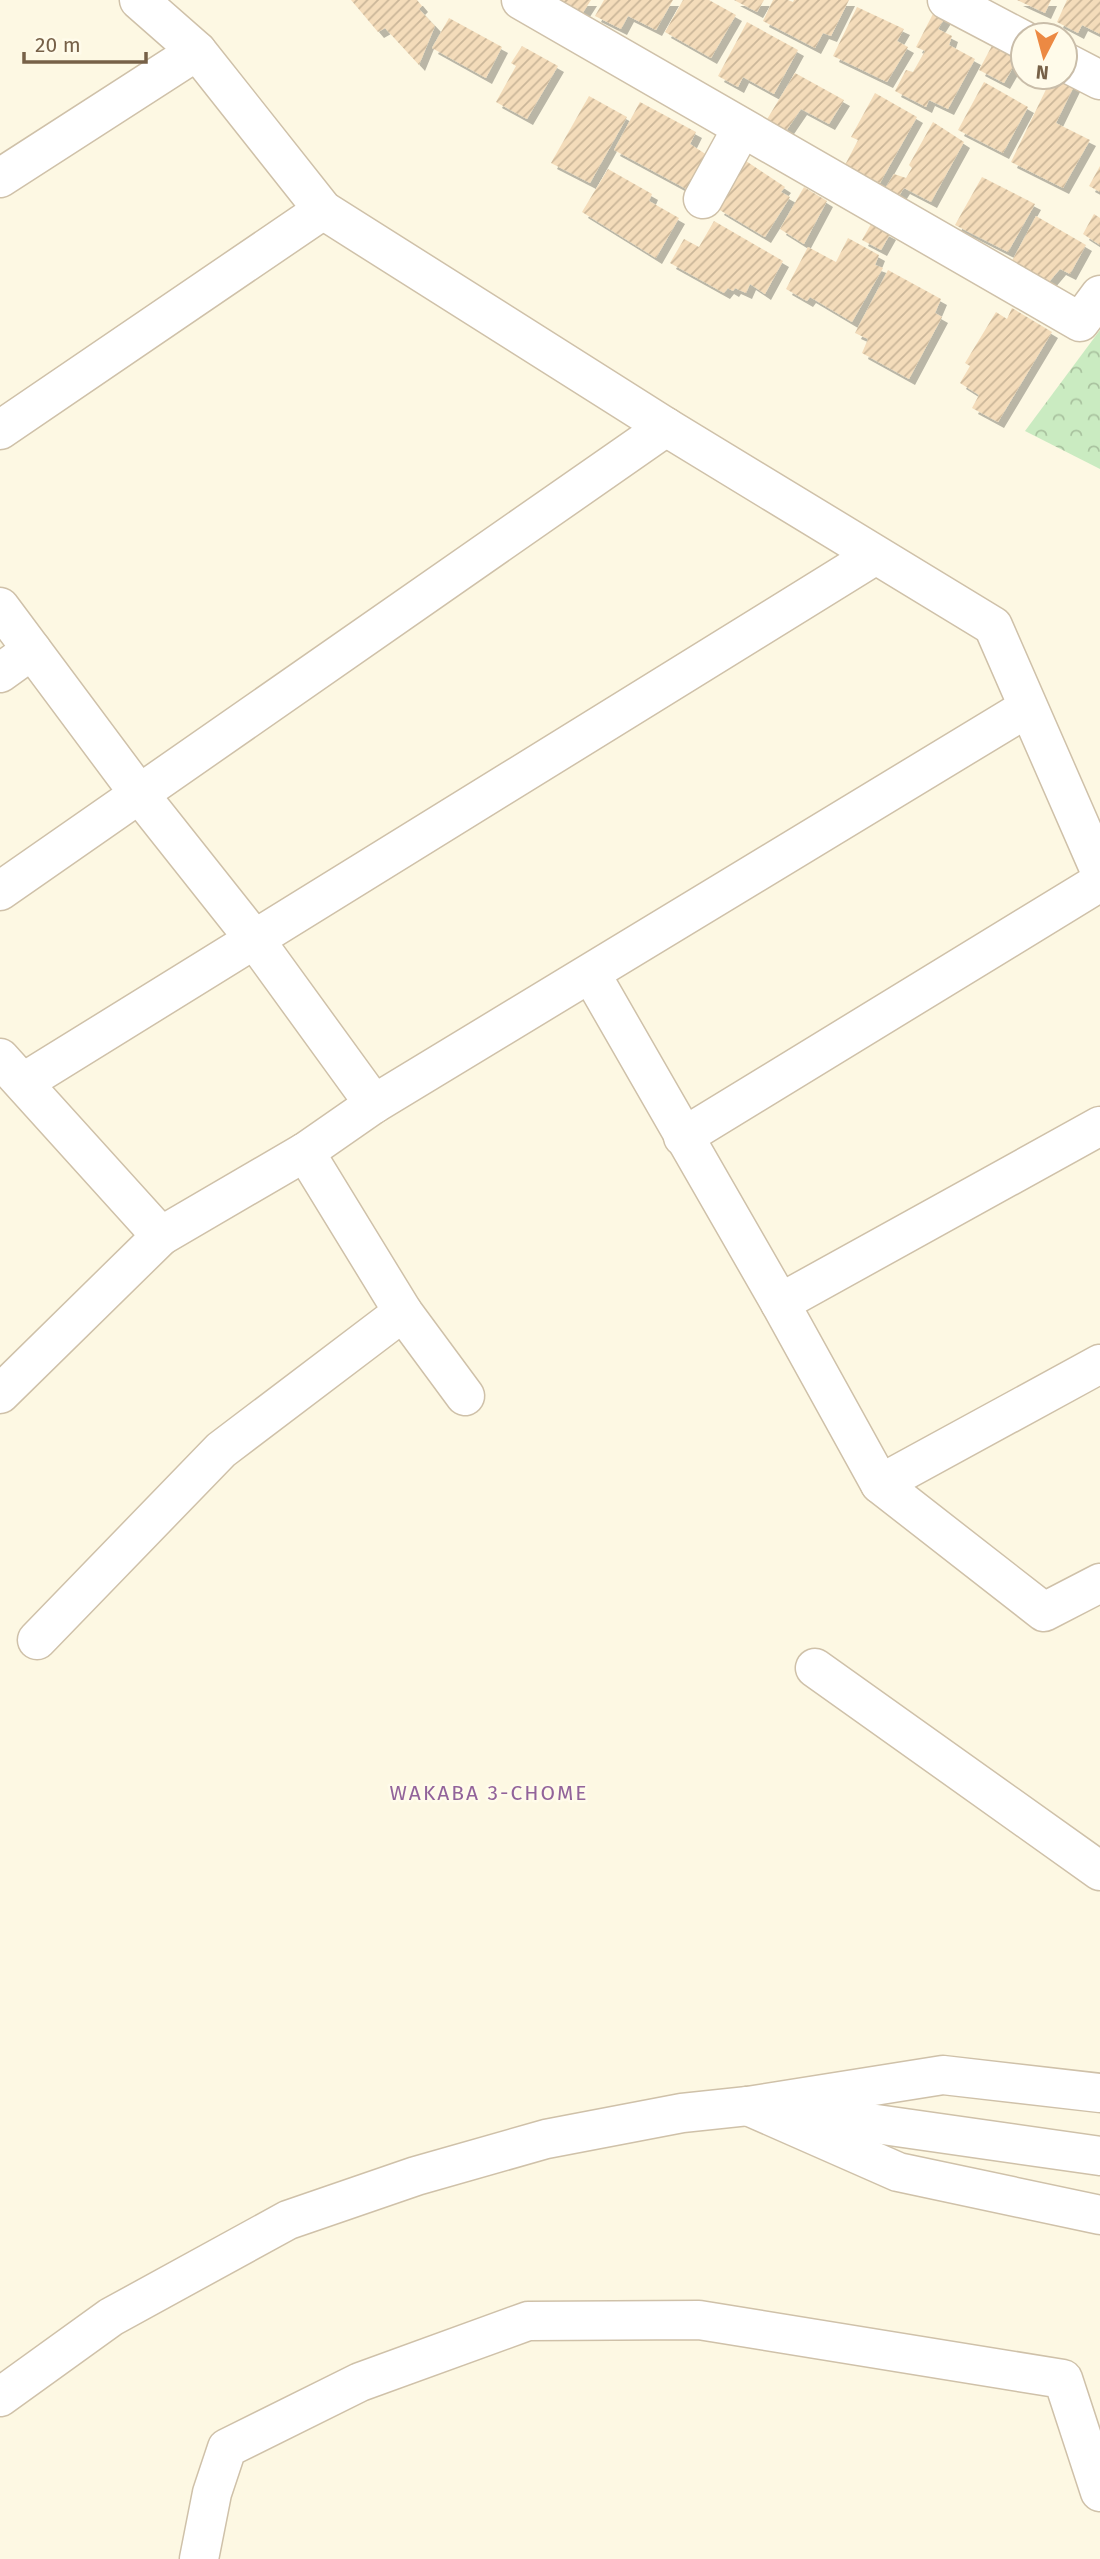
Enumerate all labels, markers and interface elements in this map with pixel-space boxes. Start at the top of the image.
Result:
scale bar [24,21,147,65]
north arrow [1009,21,1079,91]
text: 20 m [35,32,81,58]
text: N [1035,60,1050,85]
district label: WAKABA 3-CHOME [390,1780,588,1806]

